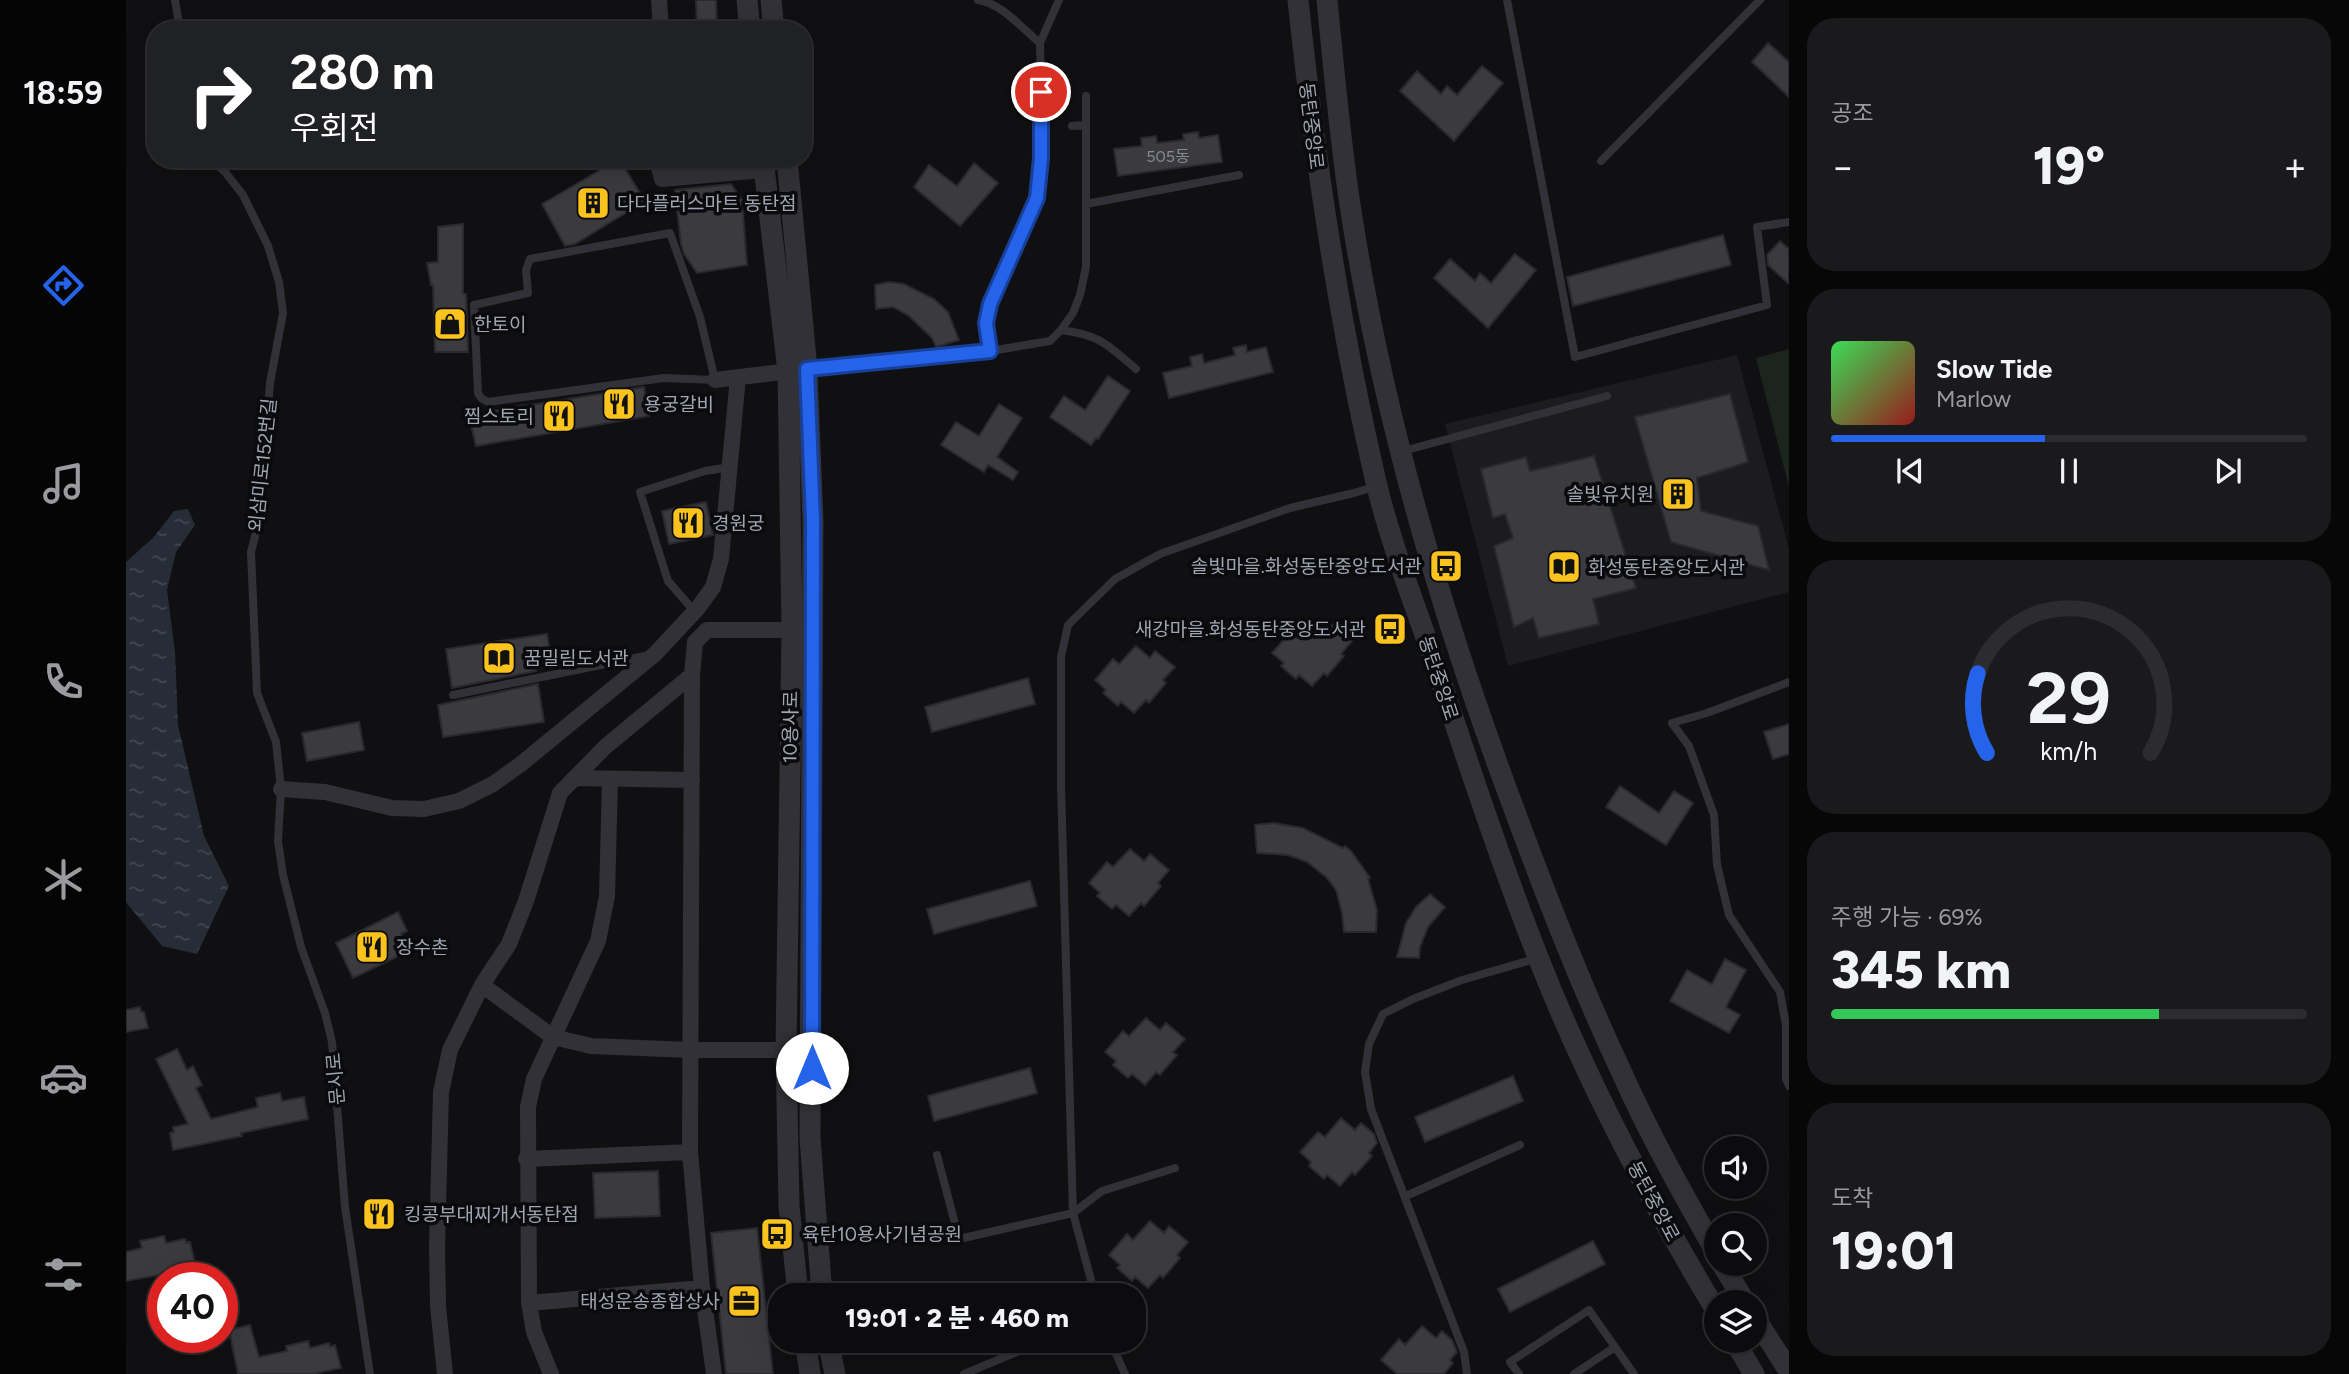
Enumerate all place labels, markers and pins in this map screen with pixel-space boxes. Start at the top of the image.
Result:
pin [1011,62,1071,122]
building icon: 다다플러스마트 동탄점 [574,184,612,222]
place label: 다다플러스마트 동탄점 [617,192,797,215]
shop icon: 한토이 [431,305,469,343]
place label: 한토이 [474,313,526,336]
restaurant icon: 용궁갈비 [600,385,638,423]
place label: 용궁갈비 [644,393,714,416]
restaurant icon: 찜스토리 [540,397,578,435]
place label: 찜스토리 [464,405,534,428]
building icon: 솔빛유치원 [1659,475,1697,513]
place label: 솔빛유치원 [1567,483,1654,506]
restaurant icon: 경원궁 [669,504,707,542]
place label: 경원궁 [712,512,764,535]
bus stop icon: 솔빛마을.화성동탄중앙도서관 [1427,547,1465,585]
library icon: 화성동탄중앙도서관 [1545,548,1583,586]
place label: 솔빛마을.화성동탄중앙도서관 [1191,555,1422,578]
place label: 화성동탄중앙도서관 [1588,556,1745,579]
bus stop icon: 새강마을.화성동탄중앙도서관 [1371,610,1409,648]
place label: 새강마을.화성동탄중앙도서관 [1135,618,1366,641]
library icon: 꿈밀림도서관 [480,639,518,677]
place label: 꿈밀림도서관 [524,647,629,670]
restaurant icon: 장수촌 [353,928,391,966]
place label: 장수촌 [396,936,448,959]
restaurant icon: 킹콩부대찌개서동탄점 [360,1195,398,1233]
place label: 킹콩부대찌개서동탄점 [404,1203,579,1226]
bus stop icon: 육탄10용사기념공원 [758,1215,796,1253]
place label: 육탄10용사기념공원 [802,1223,962,1246]
office icon: 태성운송종합상사 [725,1282,763,1320]
place label: 태성운송종합상사 [580,1290,720,1313]

